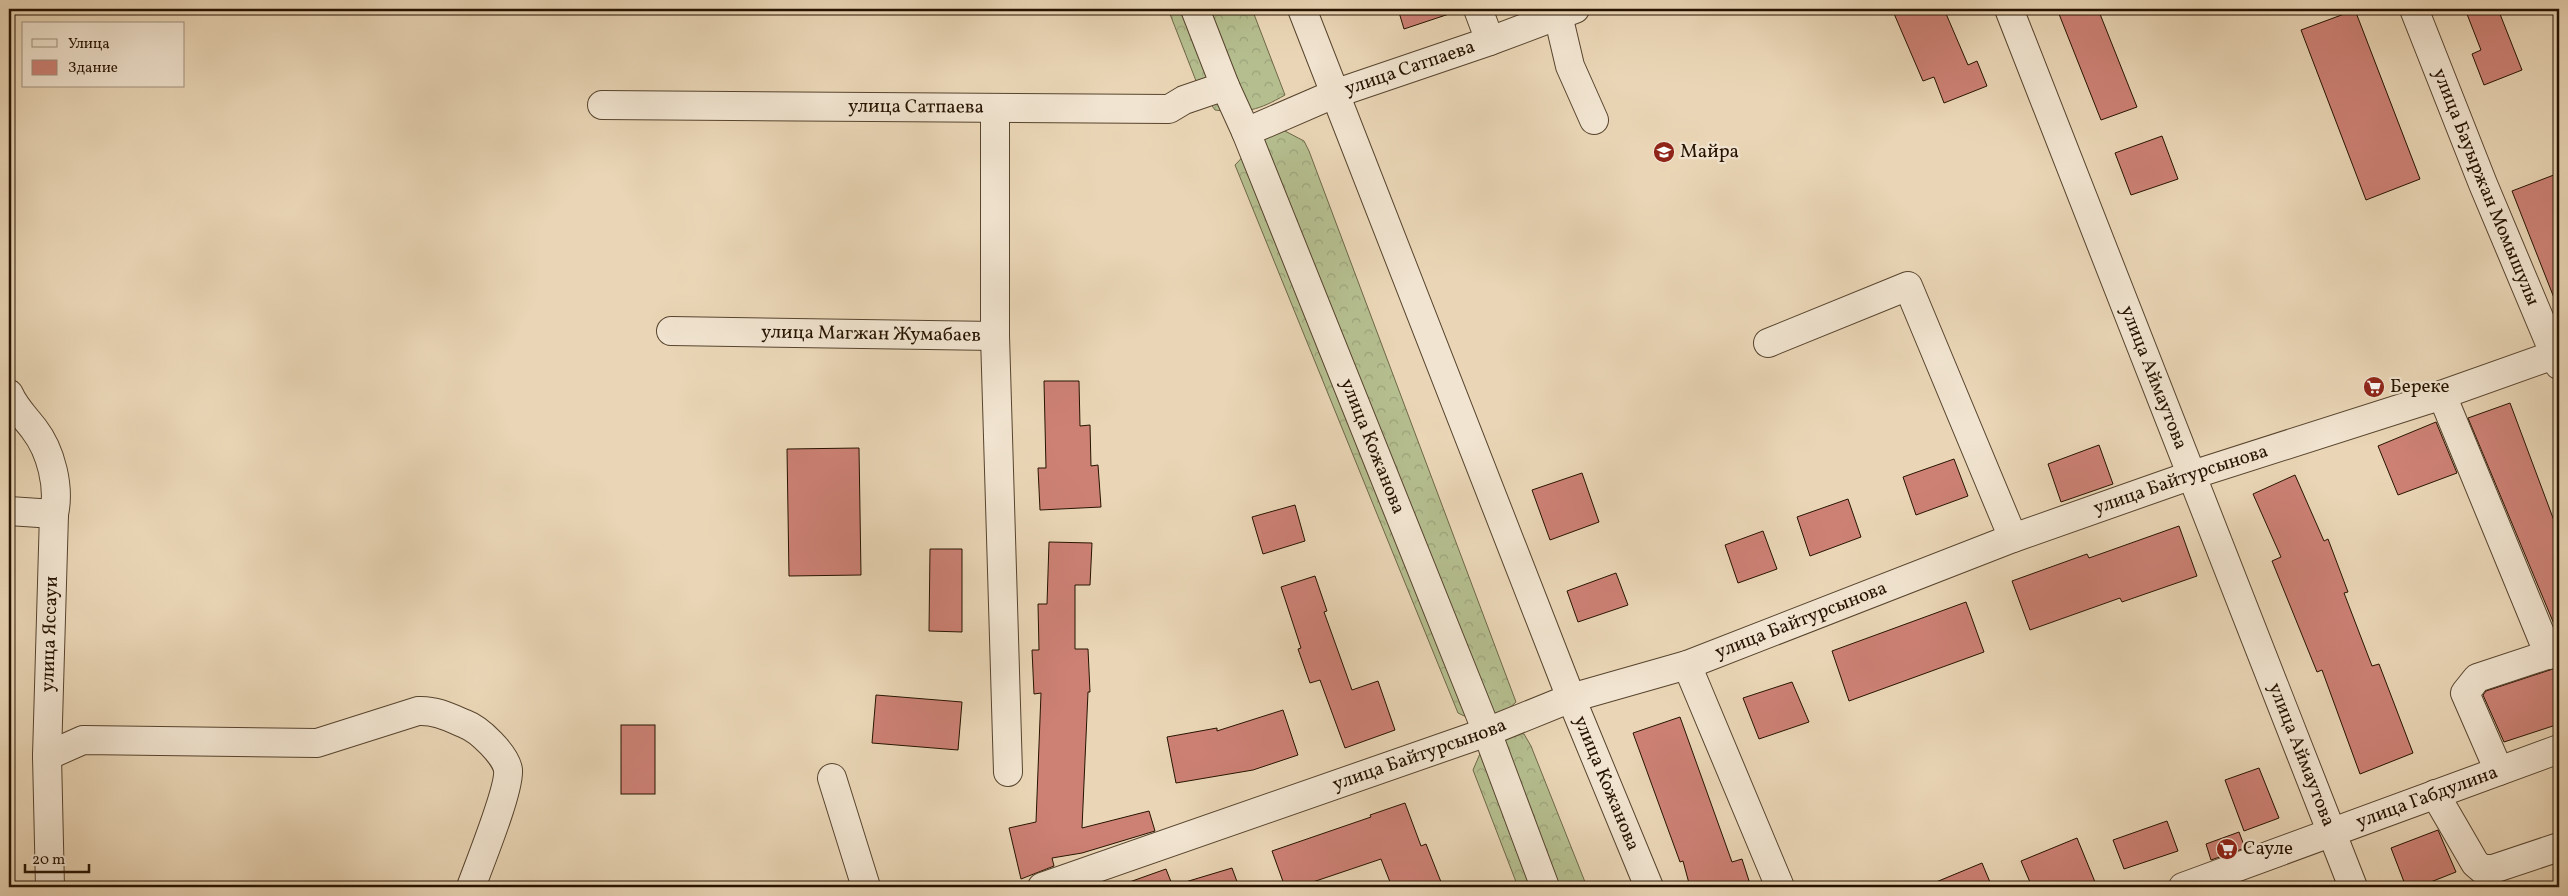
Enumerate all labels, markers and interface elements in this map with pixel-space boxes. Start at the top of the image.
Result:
legend [22,22,185,88]
text: Улица [68,34,110,55]
street label: улица Сатпаева [1341,34,1478,102]
text: Здание [68,58,118,79]
street label: улица Бауыржан Момышулы [2426,65,2546,310]
street label: улица Сатпаева [848,94,984,121]
place label: Майра [1680,139,1739,165]
school or university icon: Майра [1652,140,1676,164]
street label: улица Аймаутова [2114,302,2193,453]
street label: улица Магжан Жумабаев [761,319,981,349]
place label: Береке [2390,374,2449,400]
street label: улица Кожанова [1333,375,1411,518]
supermarket icon: Береке [2362,375,2386,399]
street label: улица Байтурсынова [2090,438,2272,522]
street label: улица Яссауи [35,575,65,693]
street label: улица Байтурсынова [1711,575,1891,666]
street label: улица Аймаутова [2261,679,2341,830]
street label: улица Байтурсынова [1329,712,1511,798]
street label: улица Кожанова [1567,712,1646,855]
street label: улица Габдулина [2353,760,2502,835]
place label: Сауле [2243,836,2293,862]
supermarket icon: Сауле [2215,837,2239,861]
scale bar [25,841,89,873]
text: 20 m [32,850,65,871]

